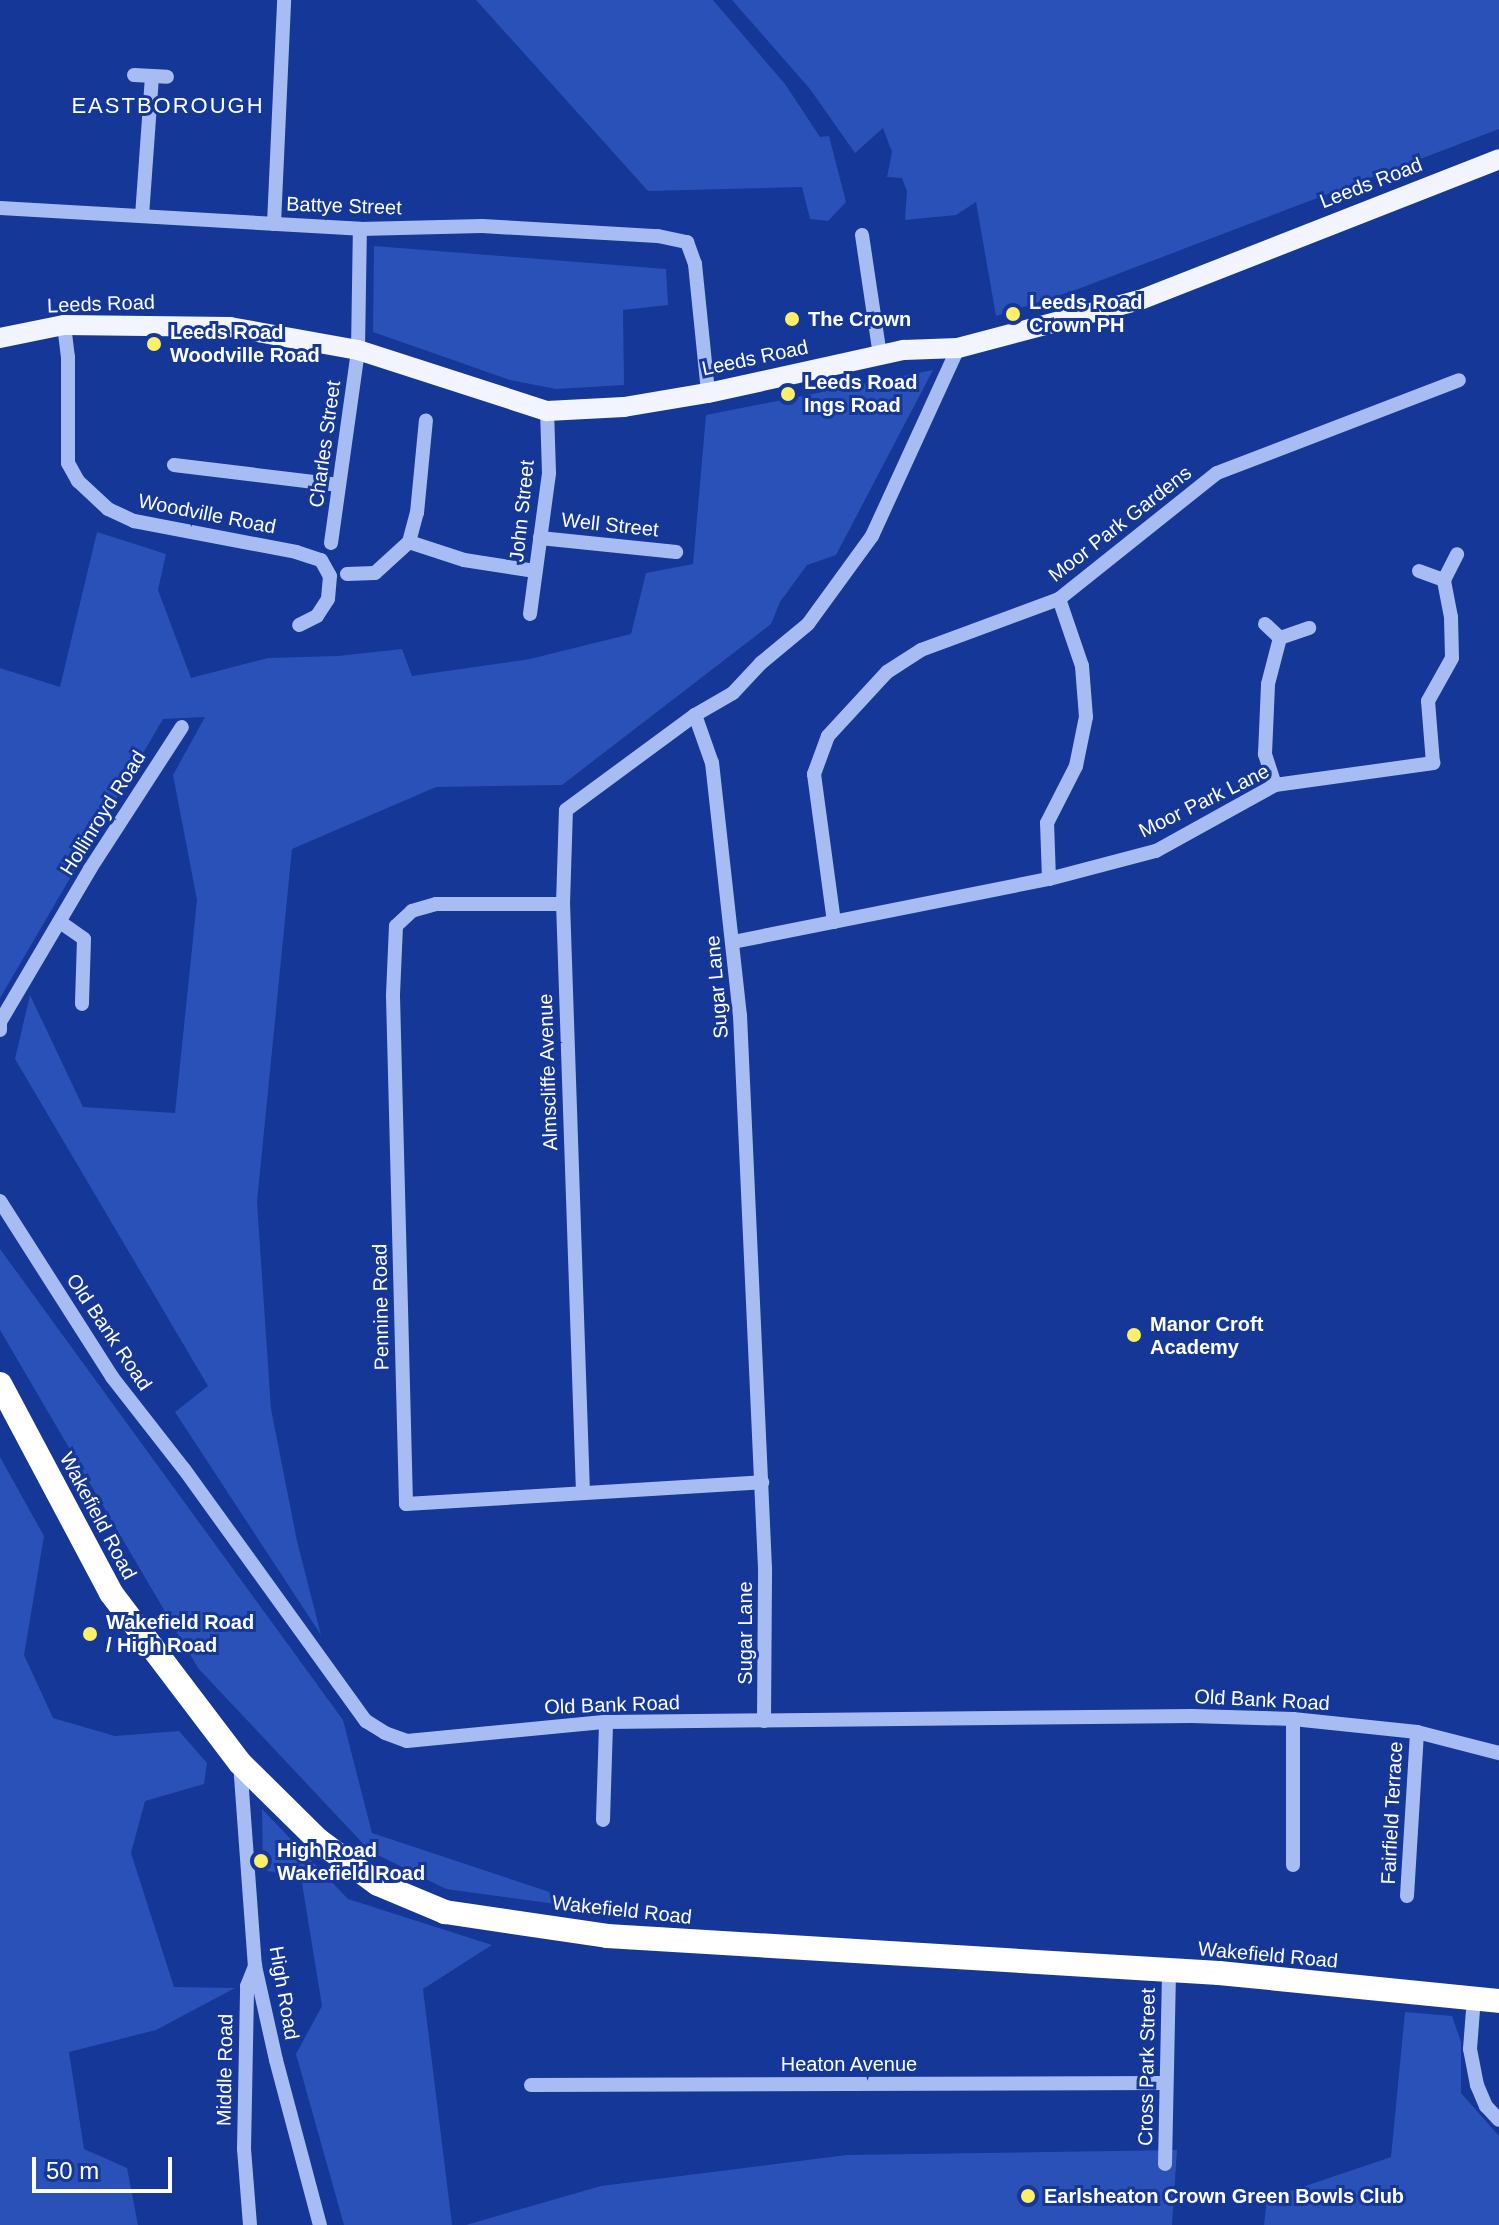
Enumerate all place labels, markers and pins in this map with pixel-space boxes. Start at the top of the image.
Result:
place label: Leeds Road Crown PH [1029,290,1142,337]
marker: Leeds Road Crown PH [1004,305,1022,323]
place label: The Crown [808,307,911,331]
marker: The Crown [783,310,801,328]
place label: Leeds Road Woodville Road [170,320,320,367]
marker: Leeds Road Woodville Road [145,335,163,353]
place label: Leeds Road Ings Road [804,370,917,417]
marker: Leeds Road Ings Road [779,385,797,403]
place label: Manor Croft Academy [1150,1312,1263,1359]
marker: Manor Croft Academy [1125,1326,1143,1344]
place label: Wakefield Road / High Road [106,1610,254,1657]
marker: Wakefield Road / High Road [81,1625,99,1643]
place label: High Road Wakefield Road [277,1838,425,1885]
marker: High Road Wakefield Road [252,1852,270,1870]
place label: Earlsheaton Crown Green Bowls Club [1044,2184,1404,2208]
marker: Earlsheaton Crown Green Bowls Club [1019,2187,1037,2205]

